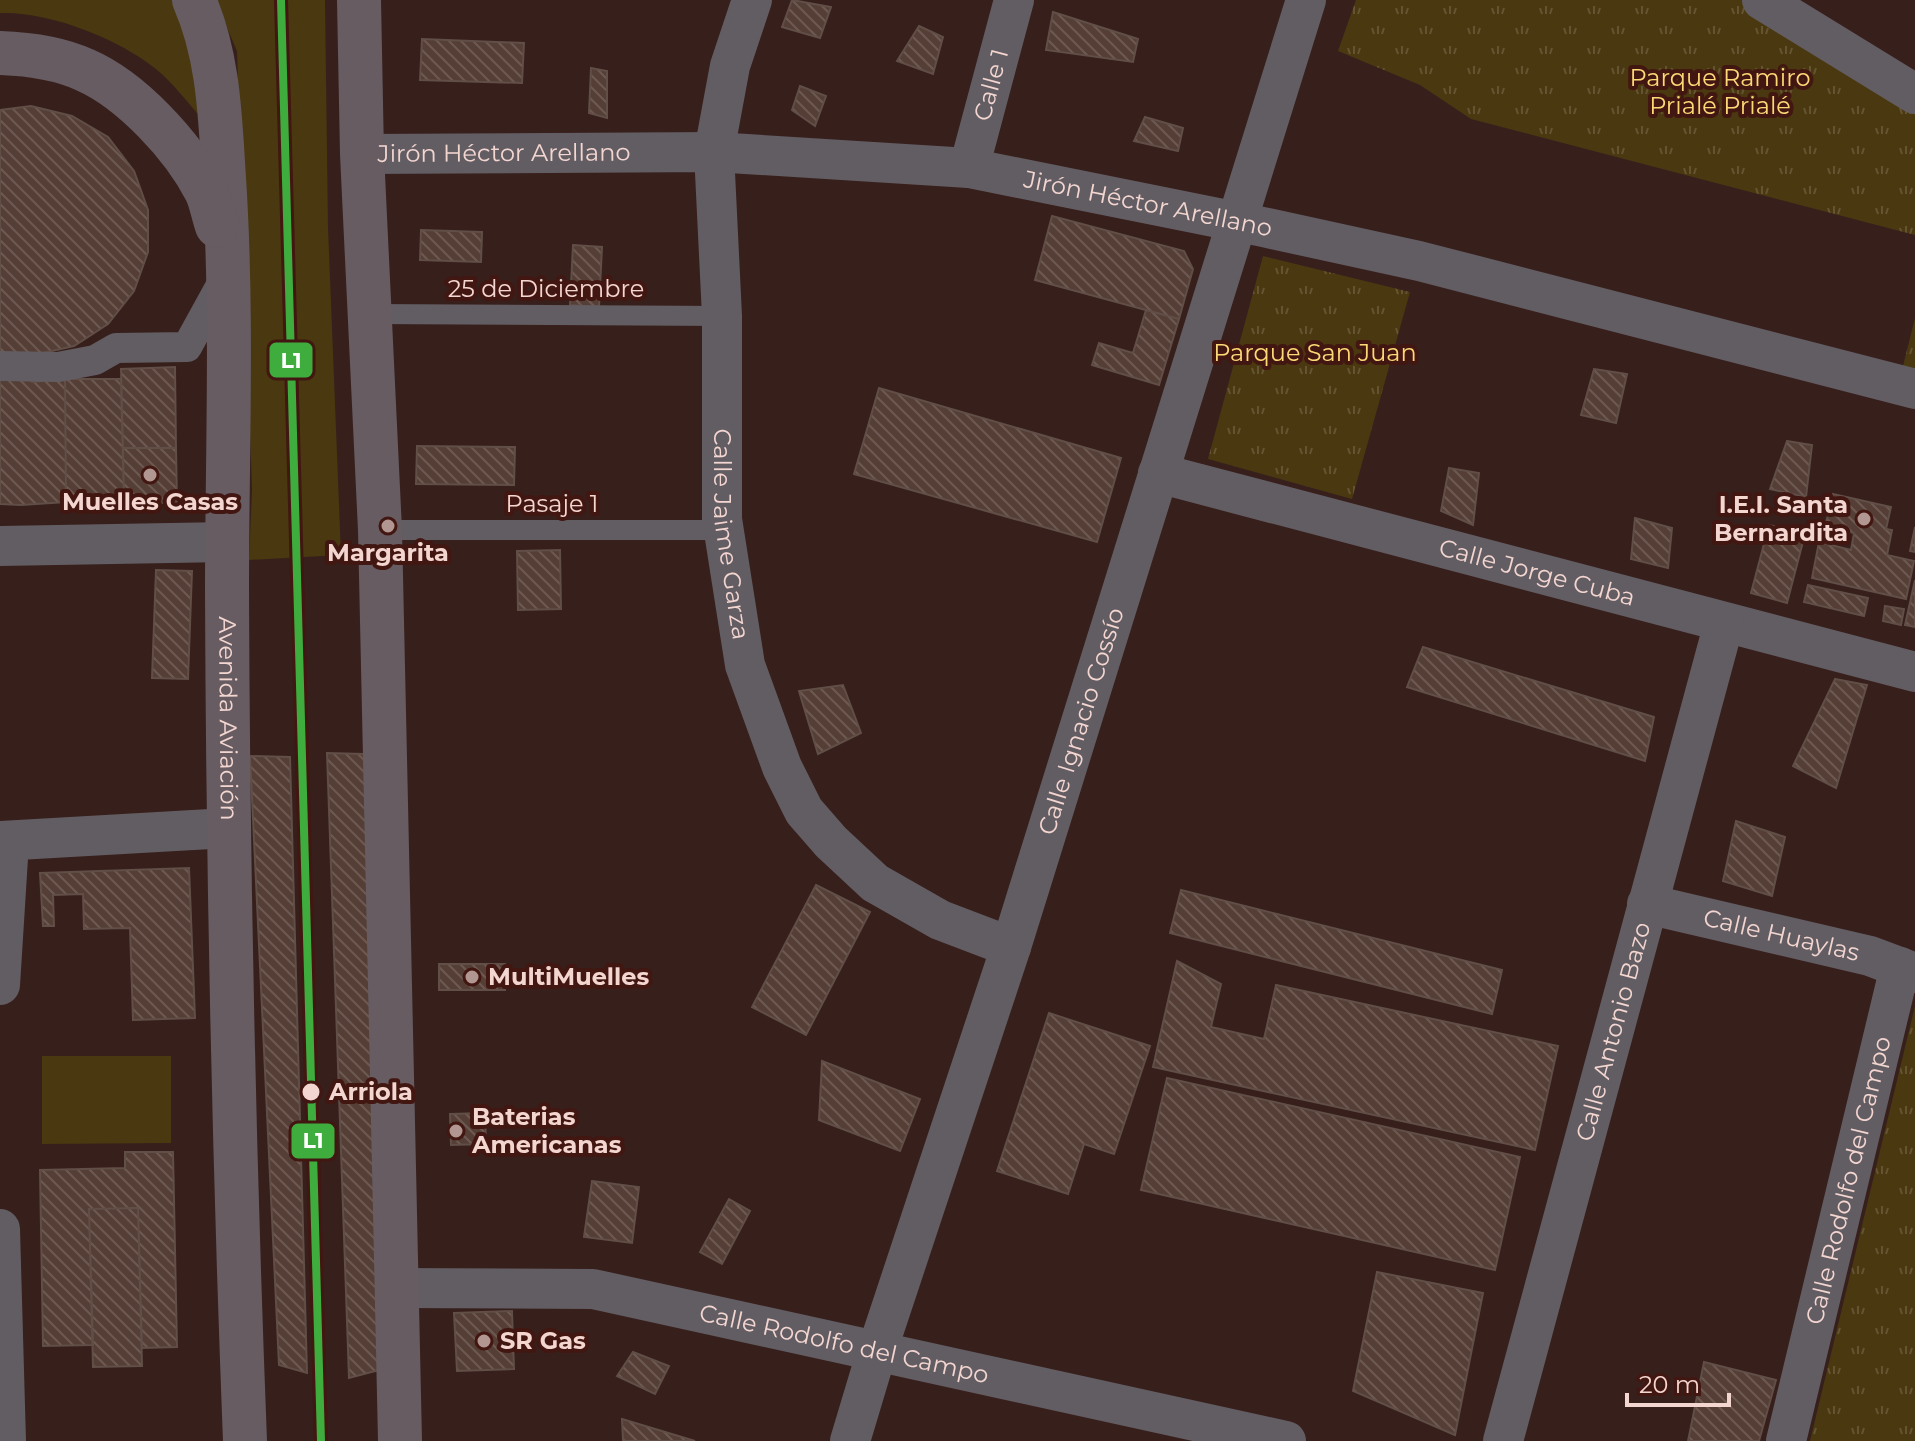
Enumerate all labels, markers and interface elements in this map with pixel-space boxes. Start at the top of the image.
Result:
street label: Calle 1 [967,46,1014,124]
park label: Parque Ramiro Prialé Prialé [1629,63,1811,120]
street label: Jirón Héctor Arellano [376,137,630,168]
street label: Jirón Héctor Arellano [1020,164,1275,243]
street label: 25 de Diciembre [448,274,644,303]
park label: Parque San Juan [1213,338,1417,367]
line badge: L1 [268,341,314,379]
text: L1 [280,347,302,374]
street label: Calle Jaime Garza [708,429,756,642]
marker: Muelles Casas [141,466,159,484]
place label: Muelles Casas [62,487,238,516]
street label: Pasaje 1 [506,489,598,518]
place label: I.E.I. Santa Bernardita [1714,490,1848,547]
marker: I.E.I. Santa Bernardita [1855,510,1873,528]
marker: Margarita [379,517,397,535]
street label: Calle Jorge Cuba [1436,533,1638,612]
place label: Margarita [327,538,449,567]
street label: Calle Ignacio Cossío [1032,604,1130,838]
street label: Avenida Aviación [213,616,244,821]
street label: Calle Huaylas [1701,903,1862,967]
street label: Calle Antonio Bazo [1570,919,1657,1144]
place label: MultiMuelles [488,962,649,991]
marker: MultiMuelles [463,968,481,986]
street label: Calle Rodolfo del Campo [1800,1033,1897,1327]
place label: Arriola [328,1077,413,1106]
marker: Arriola [300,1081,322,1103]
place label: Baterias Americanas [471,1102,622,1159]
line badge: L1 [290,1122,336,1160]
marker: Baterias Americanas [447,1122,465,1140]
text: L1 [302,1127,324,1154]
street label: Calle Rodolfo del Campo [697,1298,992,1389]
place label: SR Gas [500,1326,586,1355]
marker: SR Gas [475,1332,493,1350]
scale bar [1627,1357,1729,1407]
text: 20 m [1639,1370,1700,1399]

